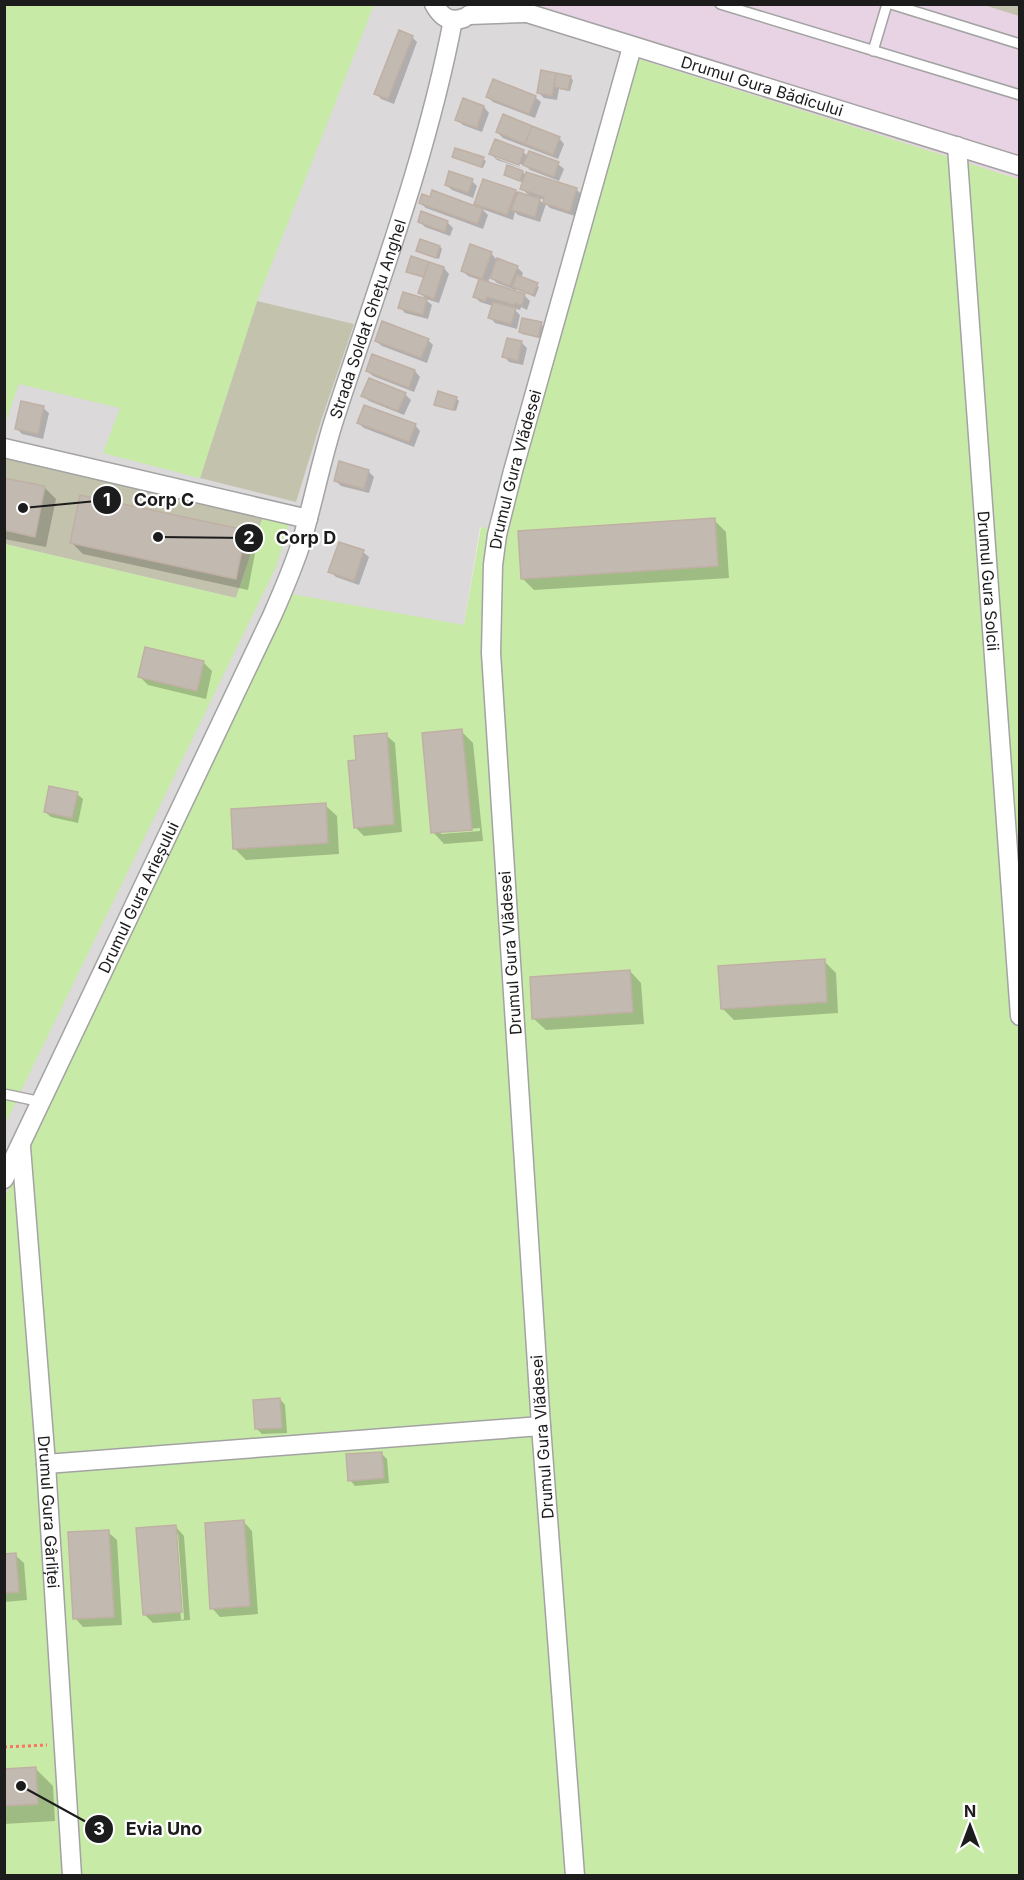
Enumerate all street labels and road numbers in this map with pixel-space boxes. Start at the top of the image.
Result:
street label: Drumul Gura Bădicului [678,51,846,120]
street label: Strada Soldat Ghețu Anghel [325,217,410,421]
street label: Drumul Gura Vlădesei [485,387,545,551]
street label: Drumul Gura Solcii [973,510,1004,652]
street label: Drumul Gura Arieșului [94,818,183,976]
street label: Drumul Gura Vlădesei [494,870,526,1036]
street label: Drumul Gura Vlădesei [526,1354,558,1520]
street label: Drumul Gura Gârliței [34,1435,64,1589]

